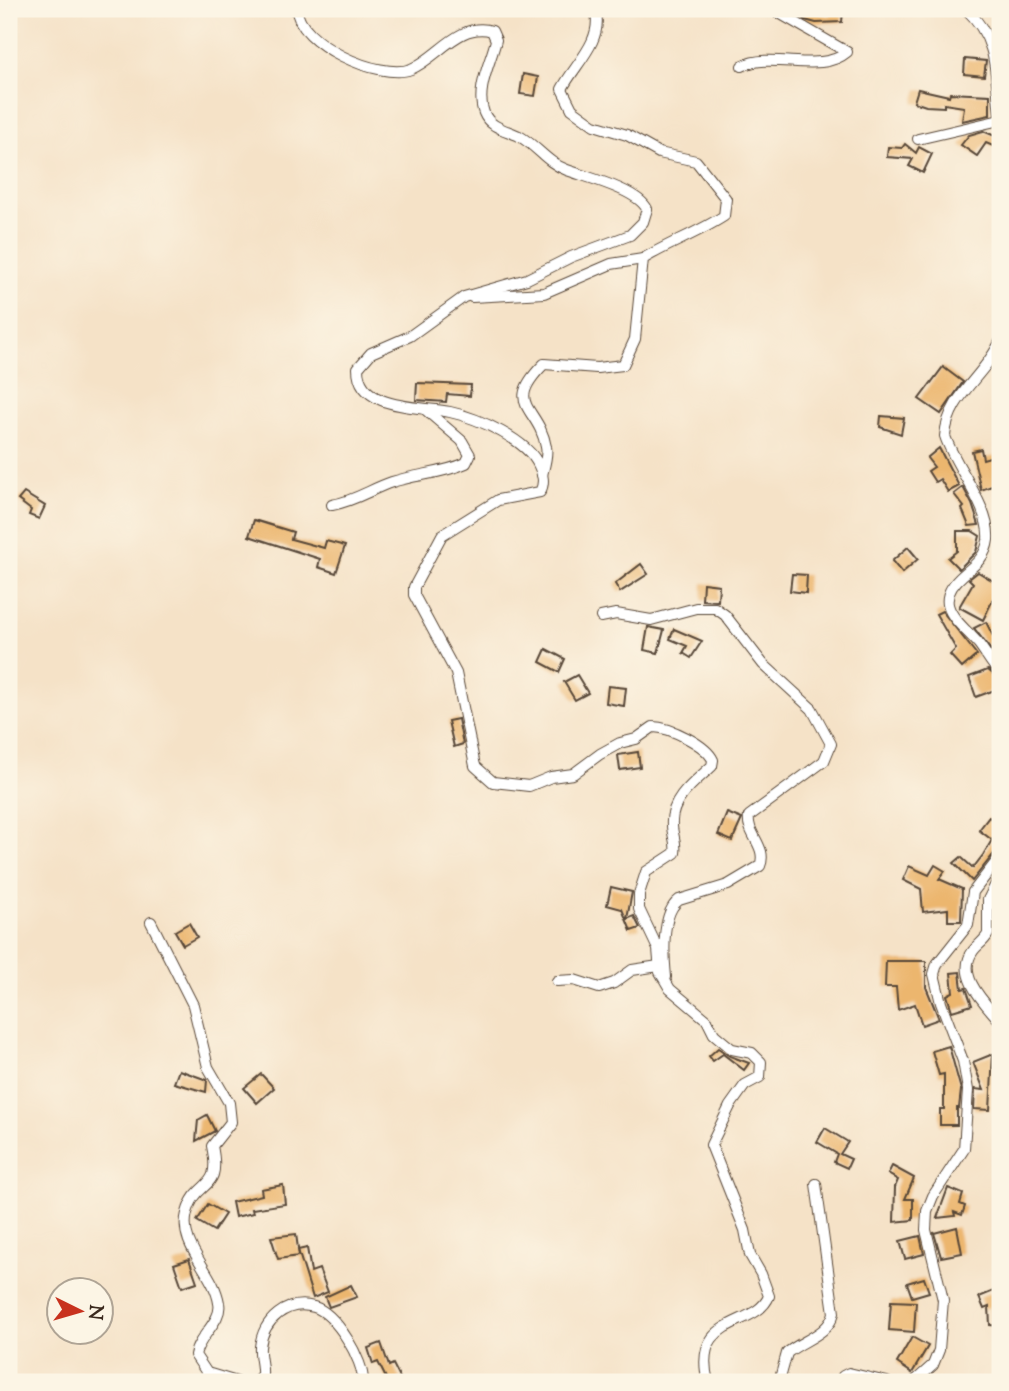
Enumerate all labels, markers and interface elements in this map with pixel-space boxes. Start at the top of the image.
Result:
north arrow [46,1276,116,1346]
text: N [80,1304,109,1321]

